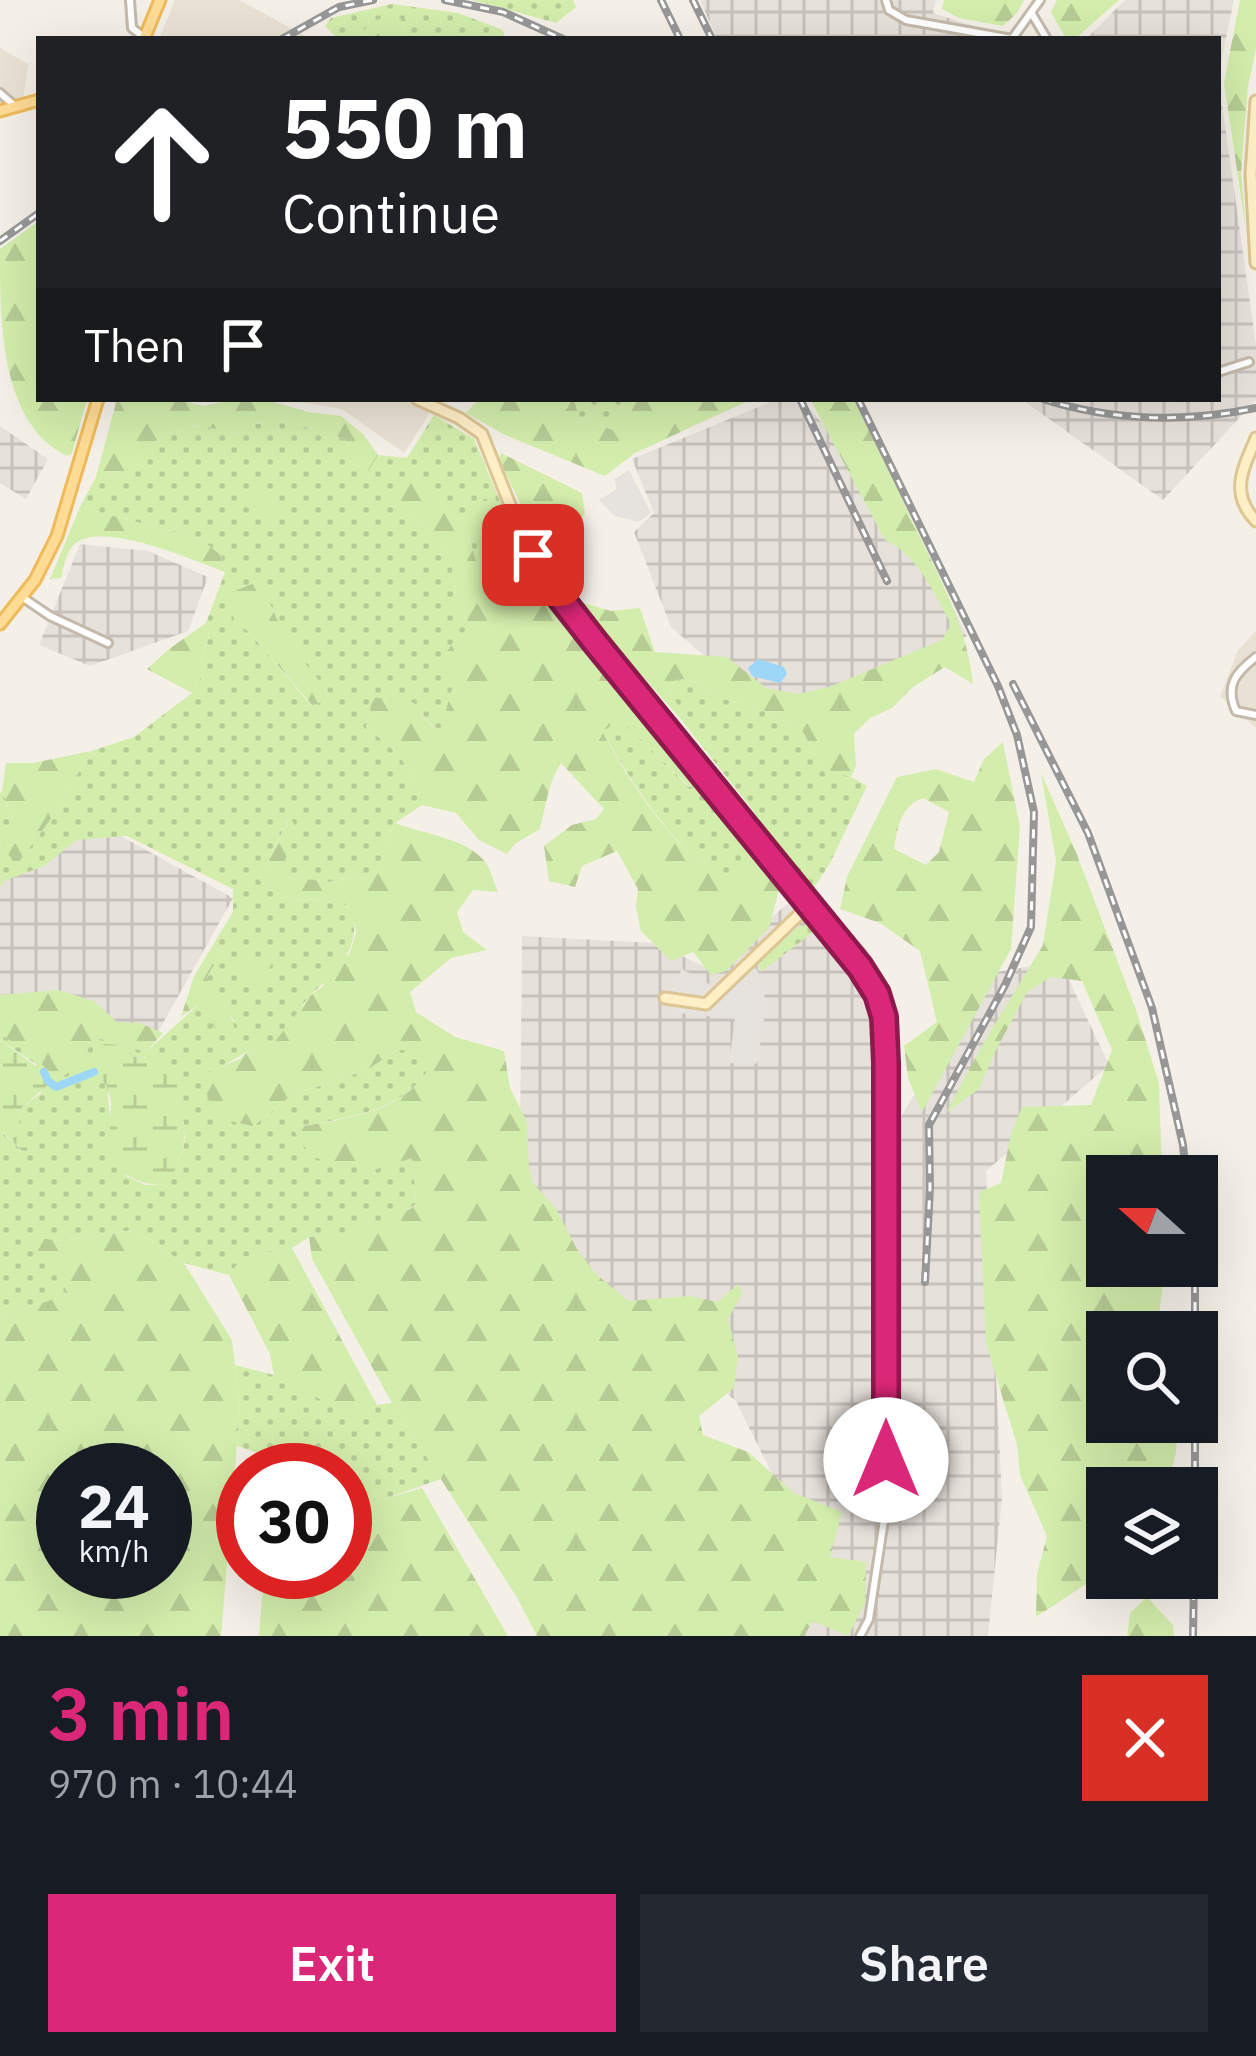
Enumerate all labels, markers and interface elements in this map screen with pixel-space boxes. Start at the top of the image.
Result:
text: 550 m [282,72,528,181]
icon: ahead [84,84,240,240]
text: Continue [282,178,500,248]
icon: arrive [210,312,276,378]
text: Then [84,316,186,374]
pin [482,504,584,606]
icon: arrive [500,522,566,588]
north arrow [1086,1155,1218,1287]
map controls [1086,1155,1218,1599]
button: search [1086,1311,1218,1443]
position arrow [823,1397,949,1523]
speed limit sign: 30 [216,1443,372,1599]
text: 24 [78,1466,150,1545]
button: layers [1086,1467,1218,1599]
text: km/h [79,1531,149,1570]
text: 3 min [48,1666,234,1760]
button: close [1082,1675,1208,1801]
text: 970 m · 10:44 [48,1758,298,1809]
button: Exit [48,1894,616,2032]
button: Share [640,1894,1208,2032]

